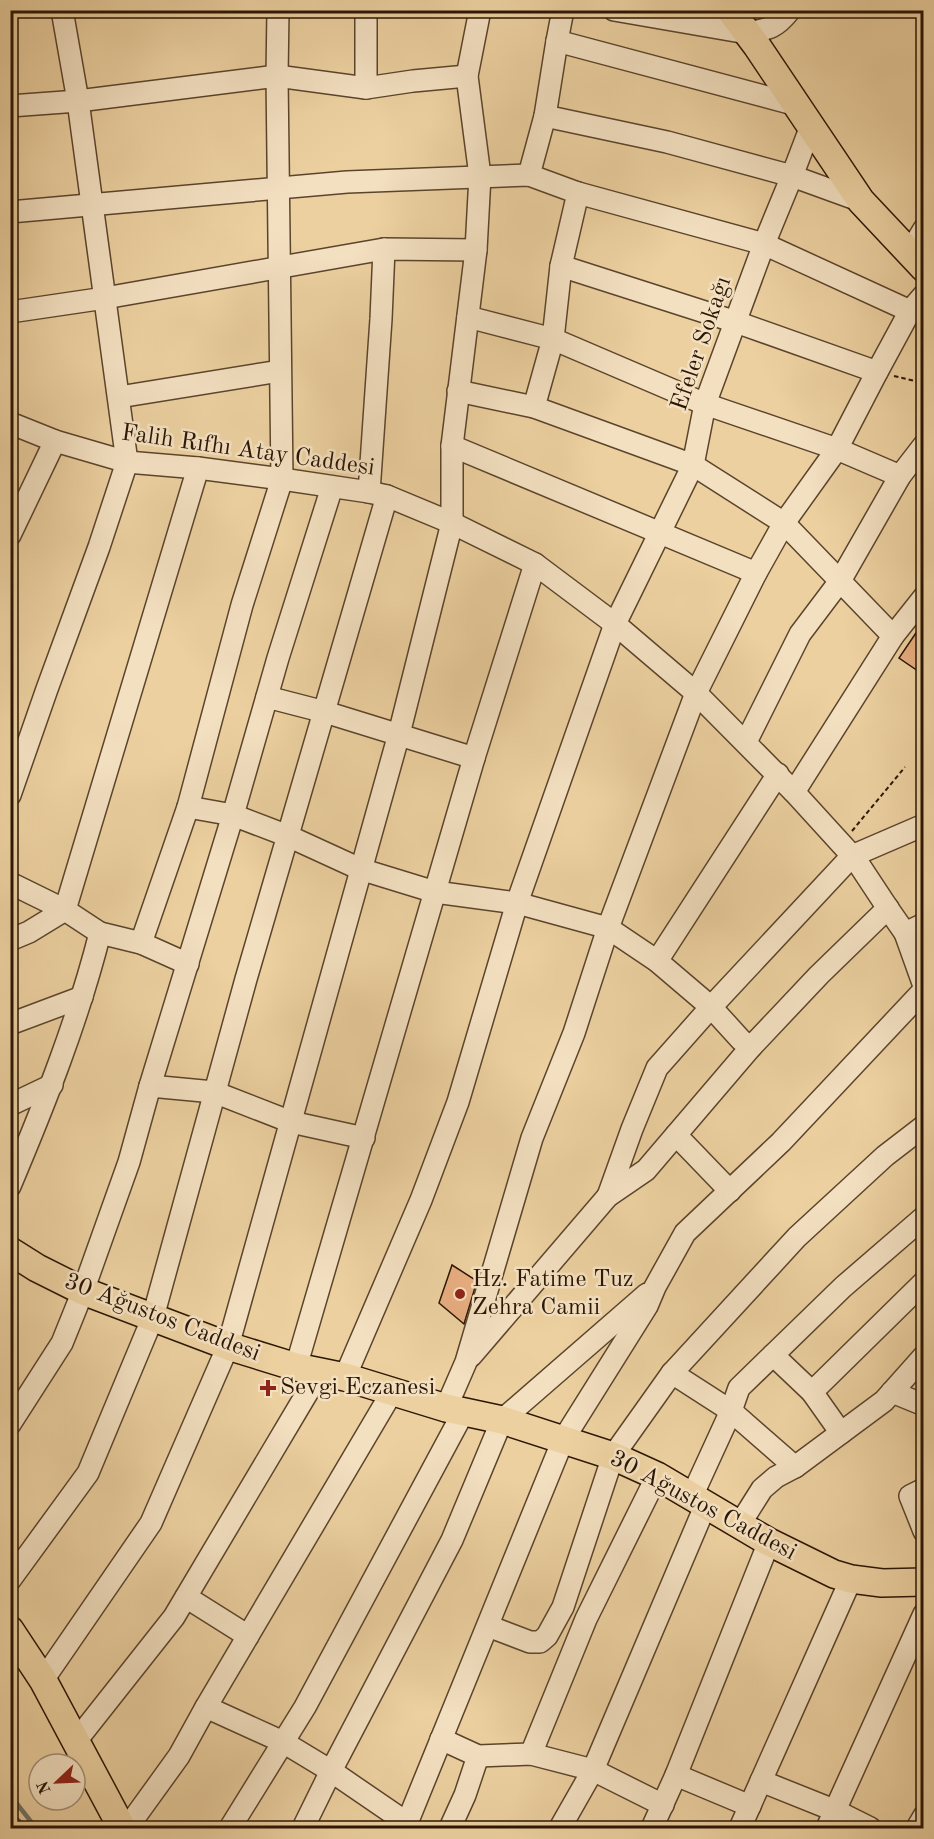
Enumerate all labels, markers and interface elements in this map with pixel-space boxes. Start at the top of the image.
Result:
street label: Efeler Sokağı [668,274,736,414]
street label: Falih Rıfhı Atay Caddesi [120,421,376,481]
place label: Hz. Fatime Tuz Zehra Camii [472,1268,634,1320]
street label: 30 Ağustos Caddesi [61,1270,263,1366]
marker: Hz. Fatime Tuz Zehra Camii [453,1287,467,1301]
place label: Sevgi Eczanesi [280,1376,435,1400]
marker: Sevgi Eczanesi [261,1381,275,1395]
street label: 30 Ağustos Caddesi [606,1447,800,1565]
north arrow [27,1752,87,1812]
text: N [35,1778,55,1796]

